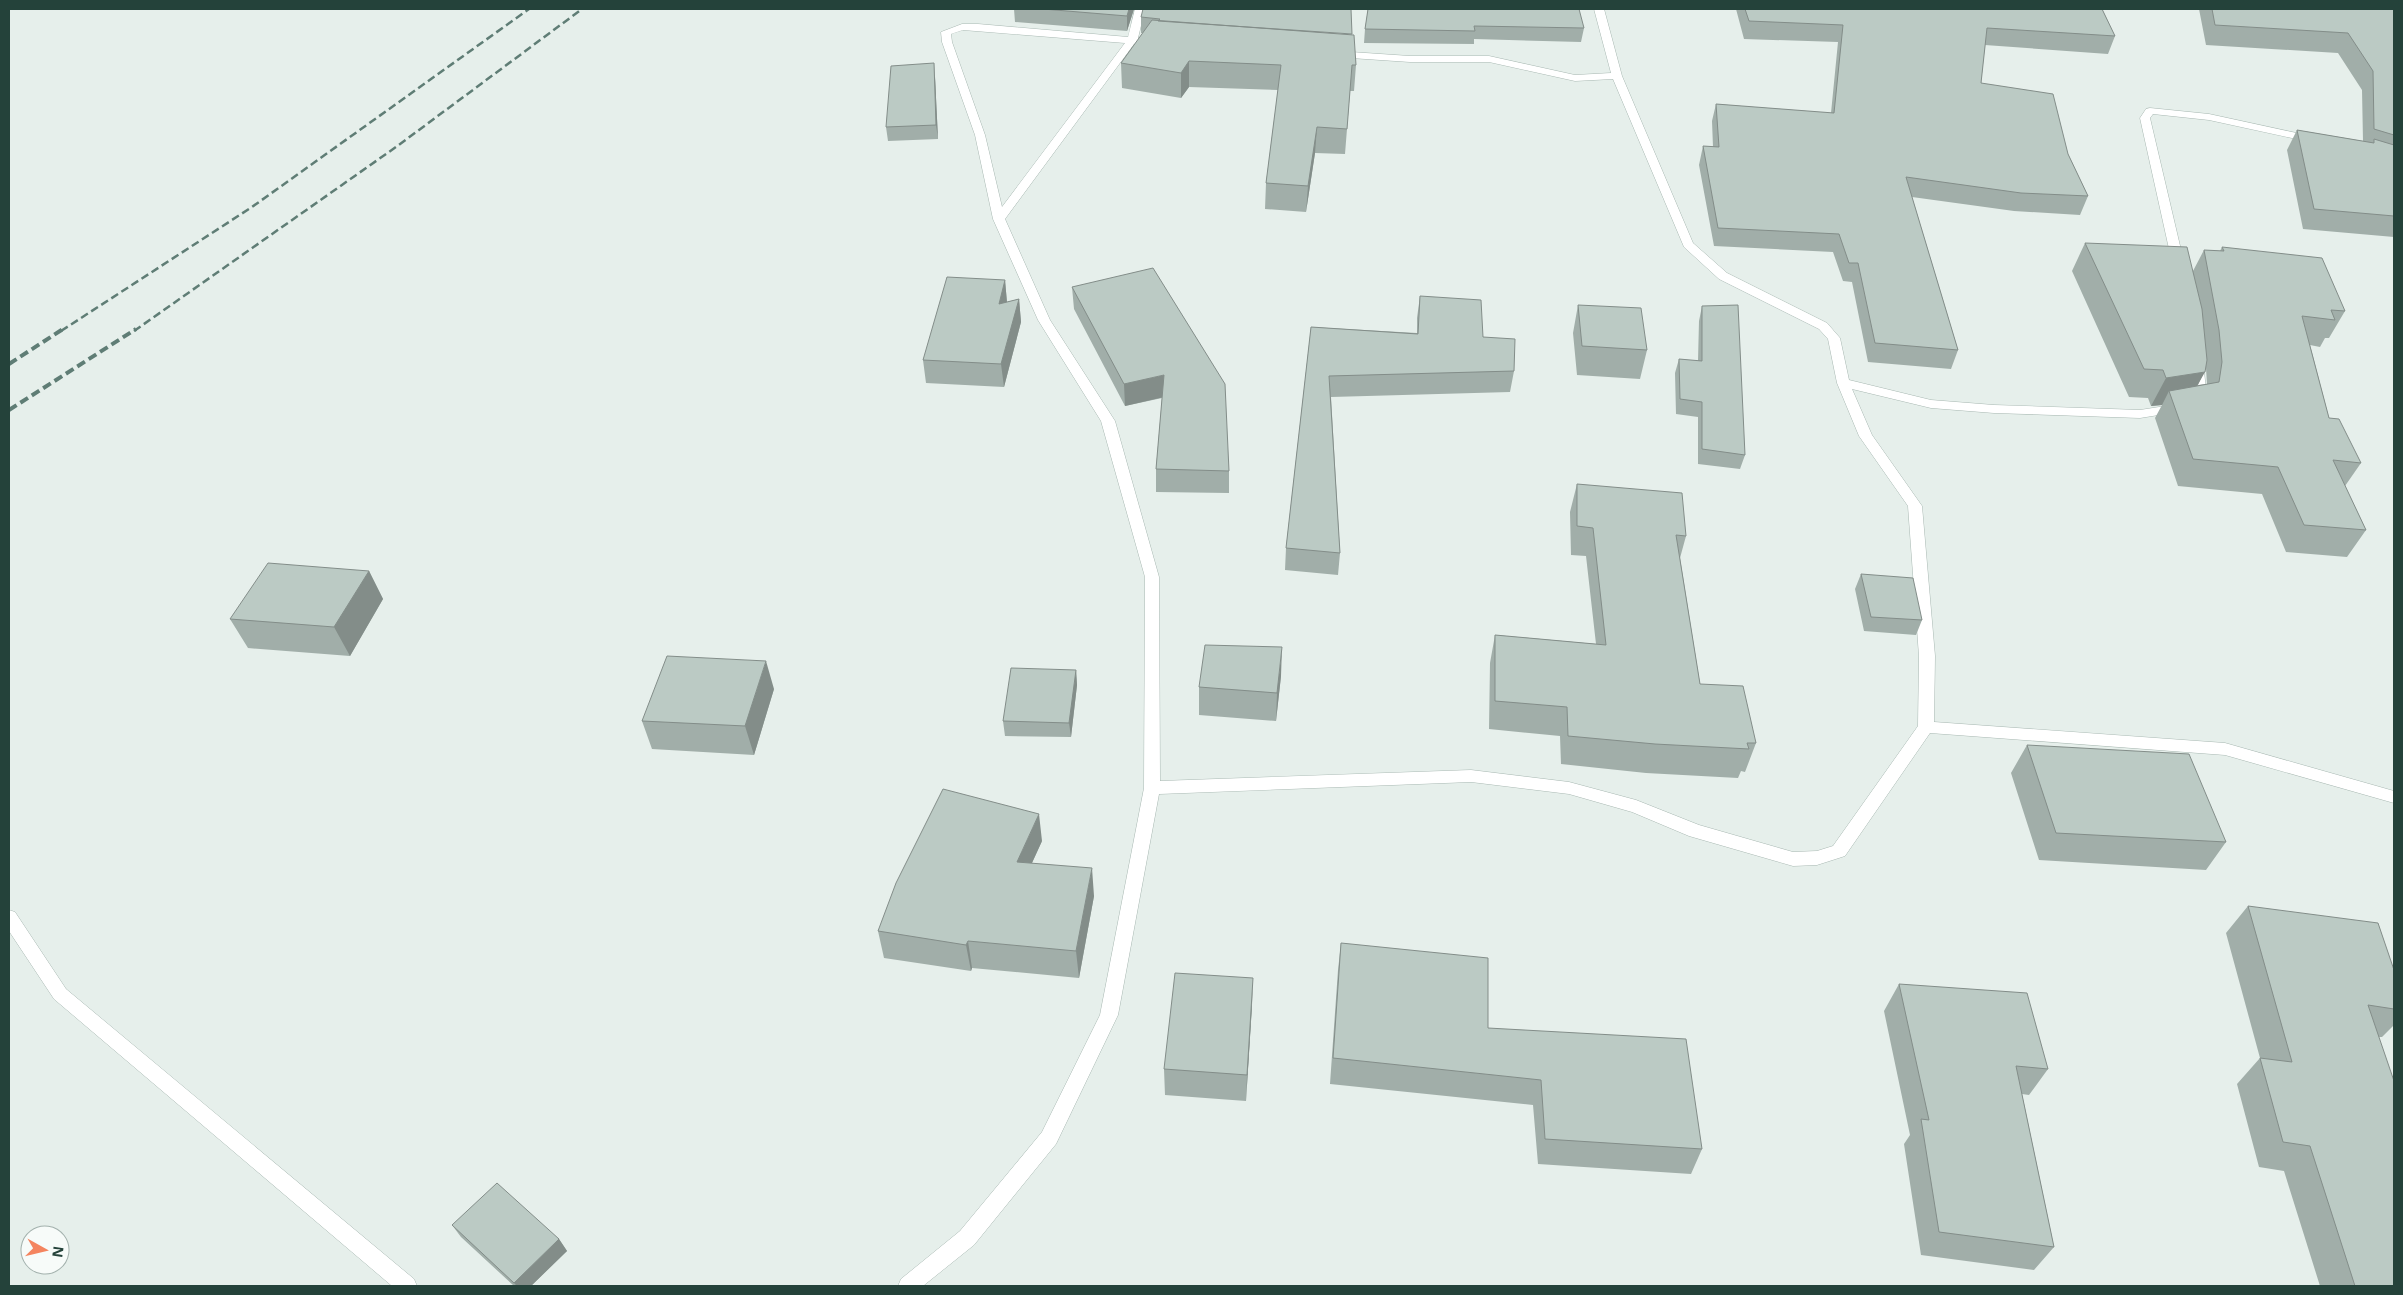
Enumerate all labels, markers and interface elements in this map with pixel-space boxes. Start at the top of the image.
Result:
north arrow [20,1225,70,1275]
text: N [48,1245,69,1259]

